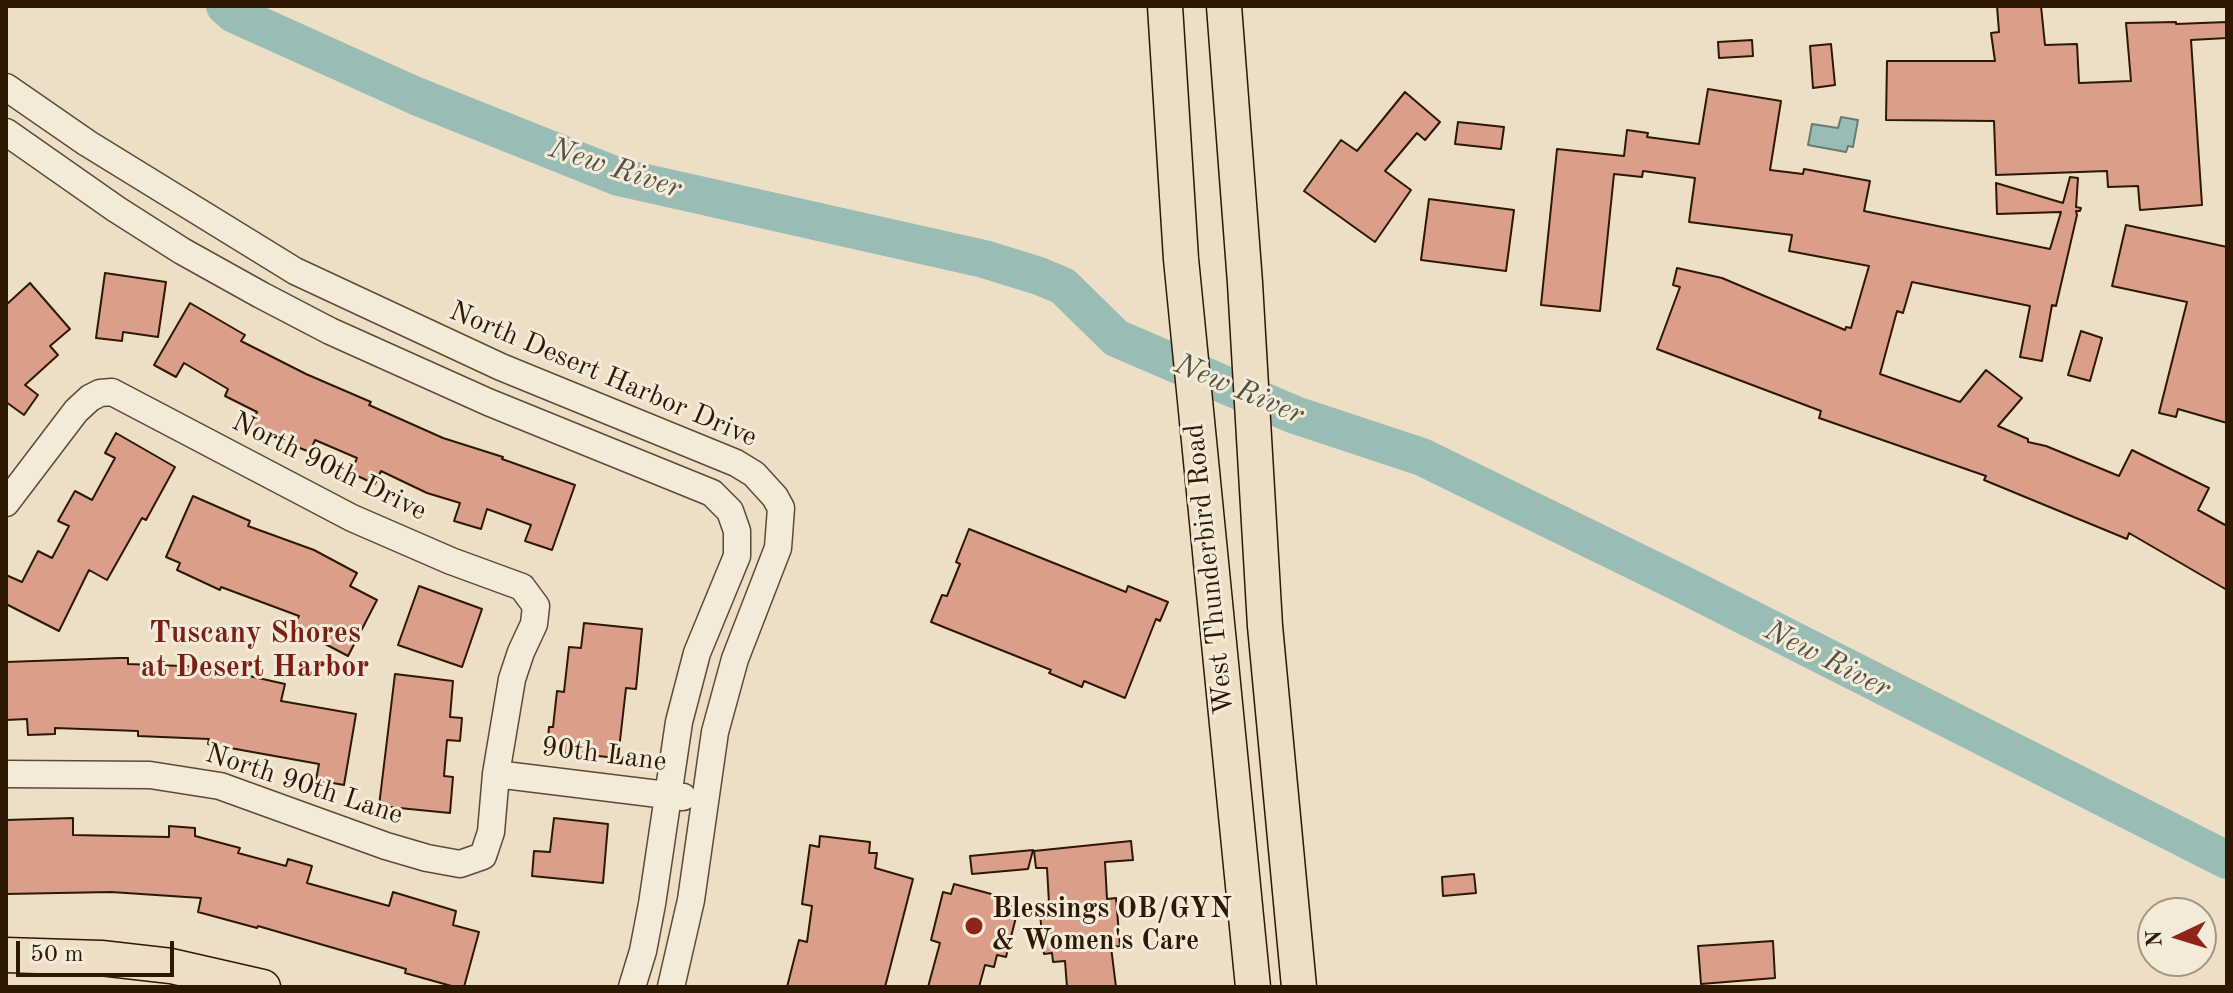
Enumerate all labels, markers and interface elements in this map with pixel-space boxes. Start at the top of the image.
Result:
water label: New River [544,131,686,207]
street label: North Desert Harbor Drive [444,295,762,455]
water label: New River [1169,347,1309,433]
street label: North 90th Drive [226,405,432,529]
street label: West Thunderbird Road [1178,422,1242,716]
water label: New River [1758,613,1896,707]
district label: Tuscany Shores at Desert Harbor [141,616,369,686]
street label: 90th Lane [539,731,669,779]
street label: North 90th Lane [201,737,407,833]
place label: Blessings OB/GYN & Women's Care [992,893,1232,959]
north arrow [2137,897,2217,977]
marker: Blessings OB/GYN & Women's Care [963,915,985,937]
scale bar [20,925,178,975]
text: N [2143,929,2167,948]
text: 50 m [30,943,84,967]

